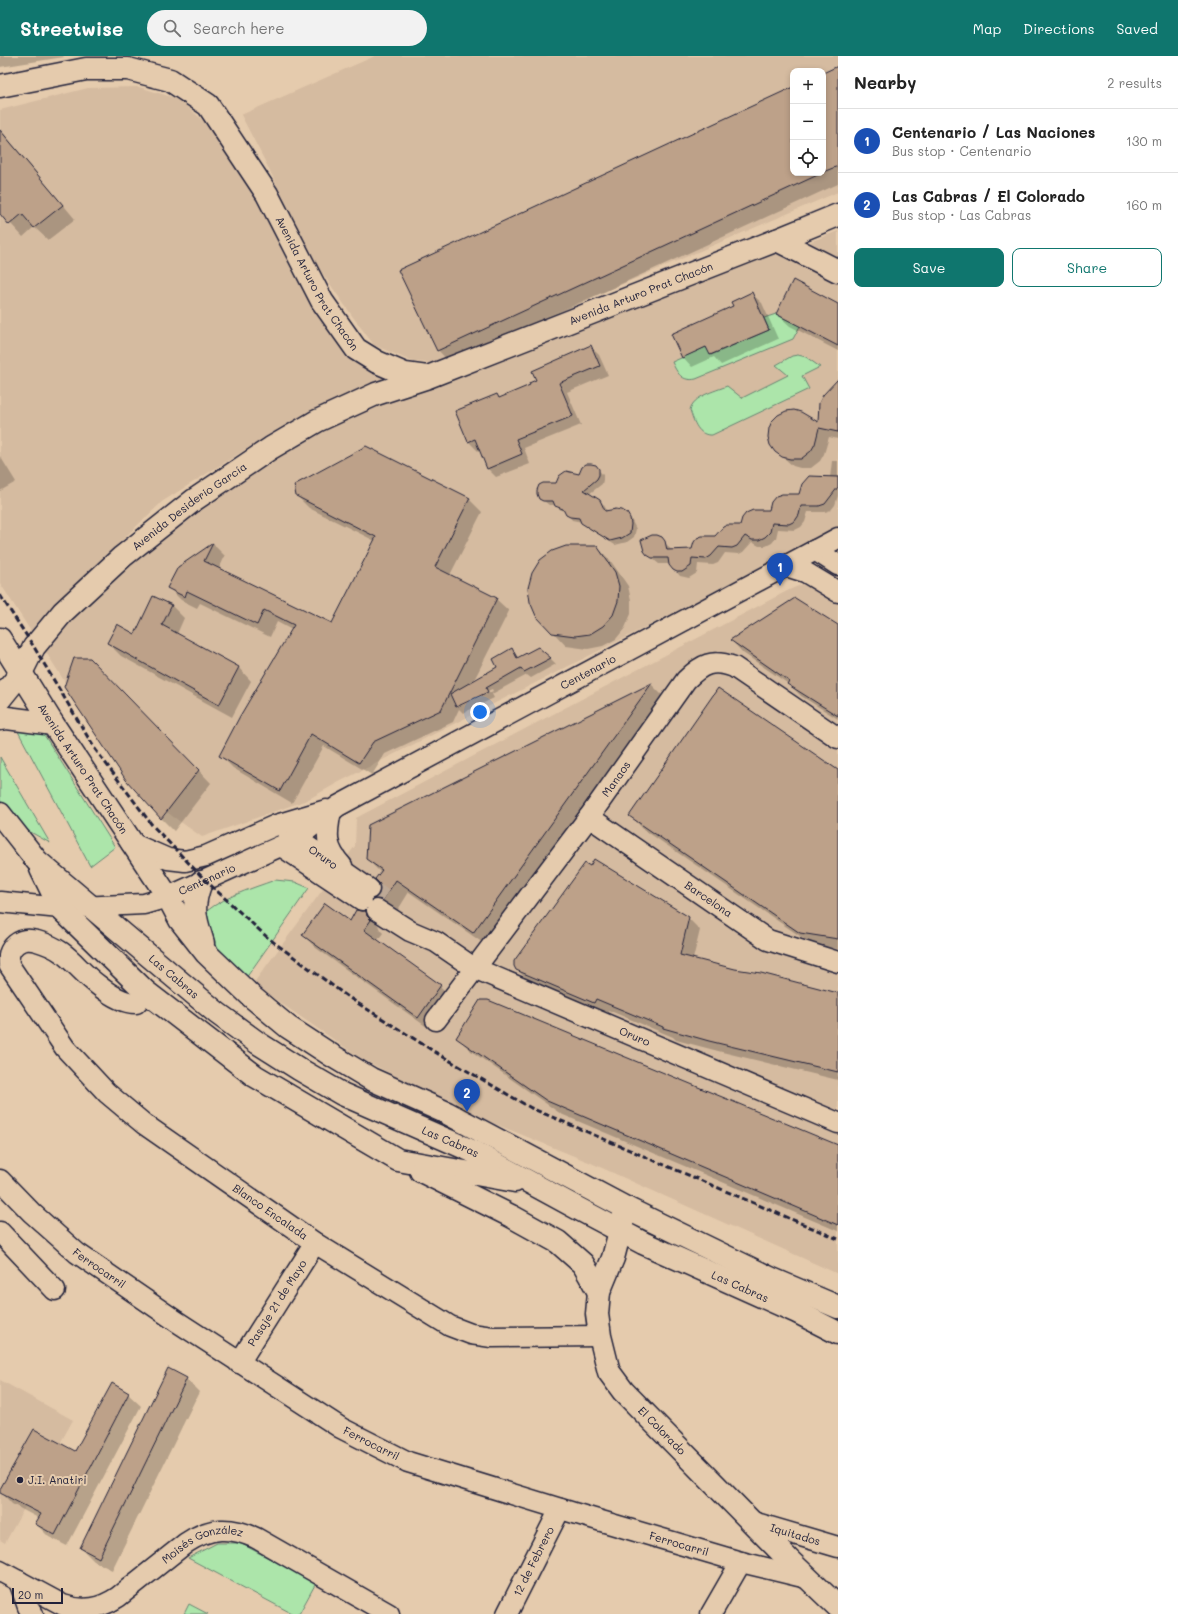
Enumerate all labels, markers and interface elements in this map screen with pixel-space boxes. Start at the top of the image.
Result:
search box [147,10,427,46]
text: Streetwise [20,16,123,41]
icon: search [161,17,183,39]
text: Search here [193,18,285,38]
text: Map [973,19,1001,38]
text: Directions [1023,19,1094,38]
text: Saved [1116,19,1158,38]
map controls [790,68,826,176]
button: + [790,68,826,104]
text: Nearby [854,71,916,93]
text: 2 results [1107,74,1162,91]
button: − [790,104,826,140]
text: Centenario / Las Naciones [892,122,1095,142]
text: 1 [864,132,870,149]
text: 130 m [1126,132,1162,149]
button: locate [790,140,826,176]
text: Bus stop · Centenario [892,142,1031,159]
text: Las Cabras / El Colorado [892,186,1085,206]
text: 2 [863,196,871,213]
text: 160 m [1126,196,1162,213]
text: Bus stop · Las Cabras [892,206,1031,223]
street label: Avenida Arturo Prat Chacón [273,214,363,353]
button: Save [854,248,1004,287]
button: Share [1012,248,1162,287]
street label: Avenida Arturo Prat Chacón [567,258,715,328]
street label: Avenida Desiderio García [129,458,250,553]
pin: 1 [767,553,793,586]
street label: Centenario [557,650,619,693]
street label: Avenida Arturo Prat Chacón [35,700,132,836]
your location [470,702,490,722]
street label: Manaos [598,758,633,799]
street label: Oruro [306,841,341,872]
street label: Centenario [176,859,238,898]
street label: Barcelona [682,877,736,920]
street label: Las Cabras [146,951,202,1002]
street label: Oruro [617,1023,653,1049]
pin: 2 [454,1079,480,1112]
street label: Las Cabras [420,1122,482,1161]
street label: Blanco Encalada [230,1180,311,1243]
street label: Ferrocarril [70,1245,129,1291]
street label: Pasaje 21 de Mayo [244,1256,310,1349]
street label: Las Cabras [709,1267,771,1305]
street label: El Colorado [635,1403,690,1458]
street label: Ferrocarril [341,1422,402,1463]
place label: J.I. Anatiri [28,1472,87,1487]
marker: J.I. Anatiri [15,1475,25,1485]
street label: Iquitados [768,1519,822,1548]
street label: Moisés González [158,1522,245,1567]
street label: 12 de Febrero [509,1523,557,1599]
street label: Ferrocarril [648,1527,710,1559]
scale bar [12,1586,63,1605]
text: 20 m [18,1587,43,1602]

